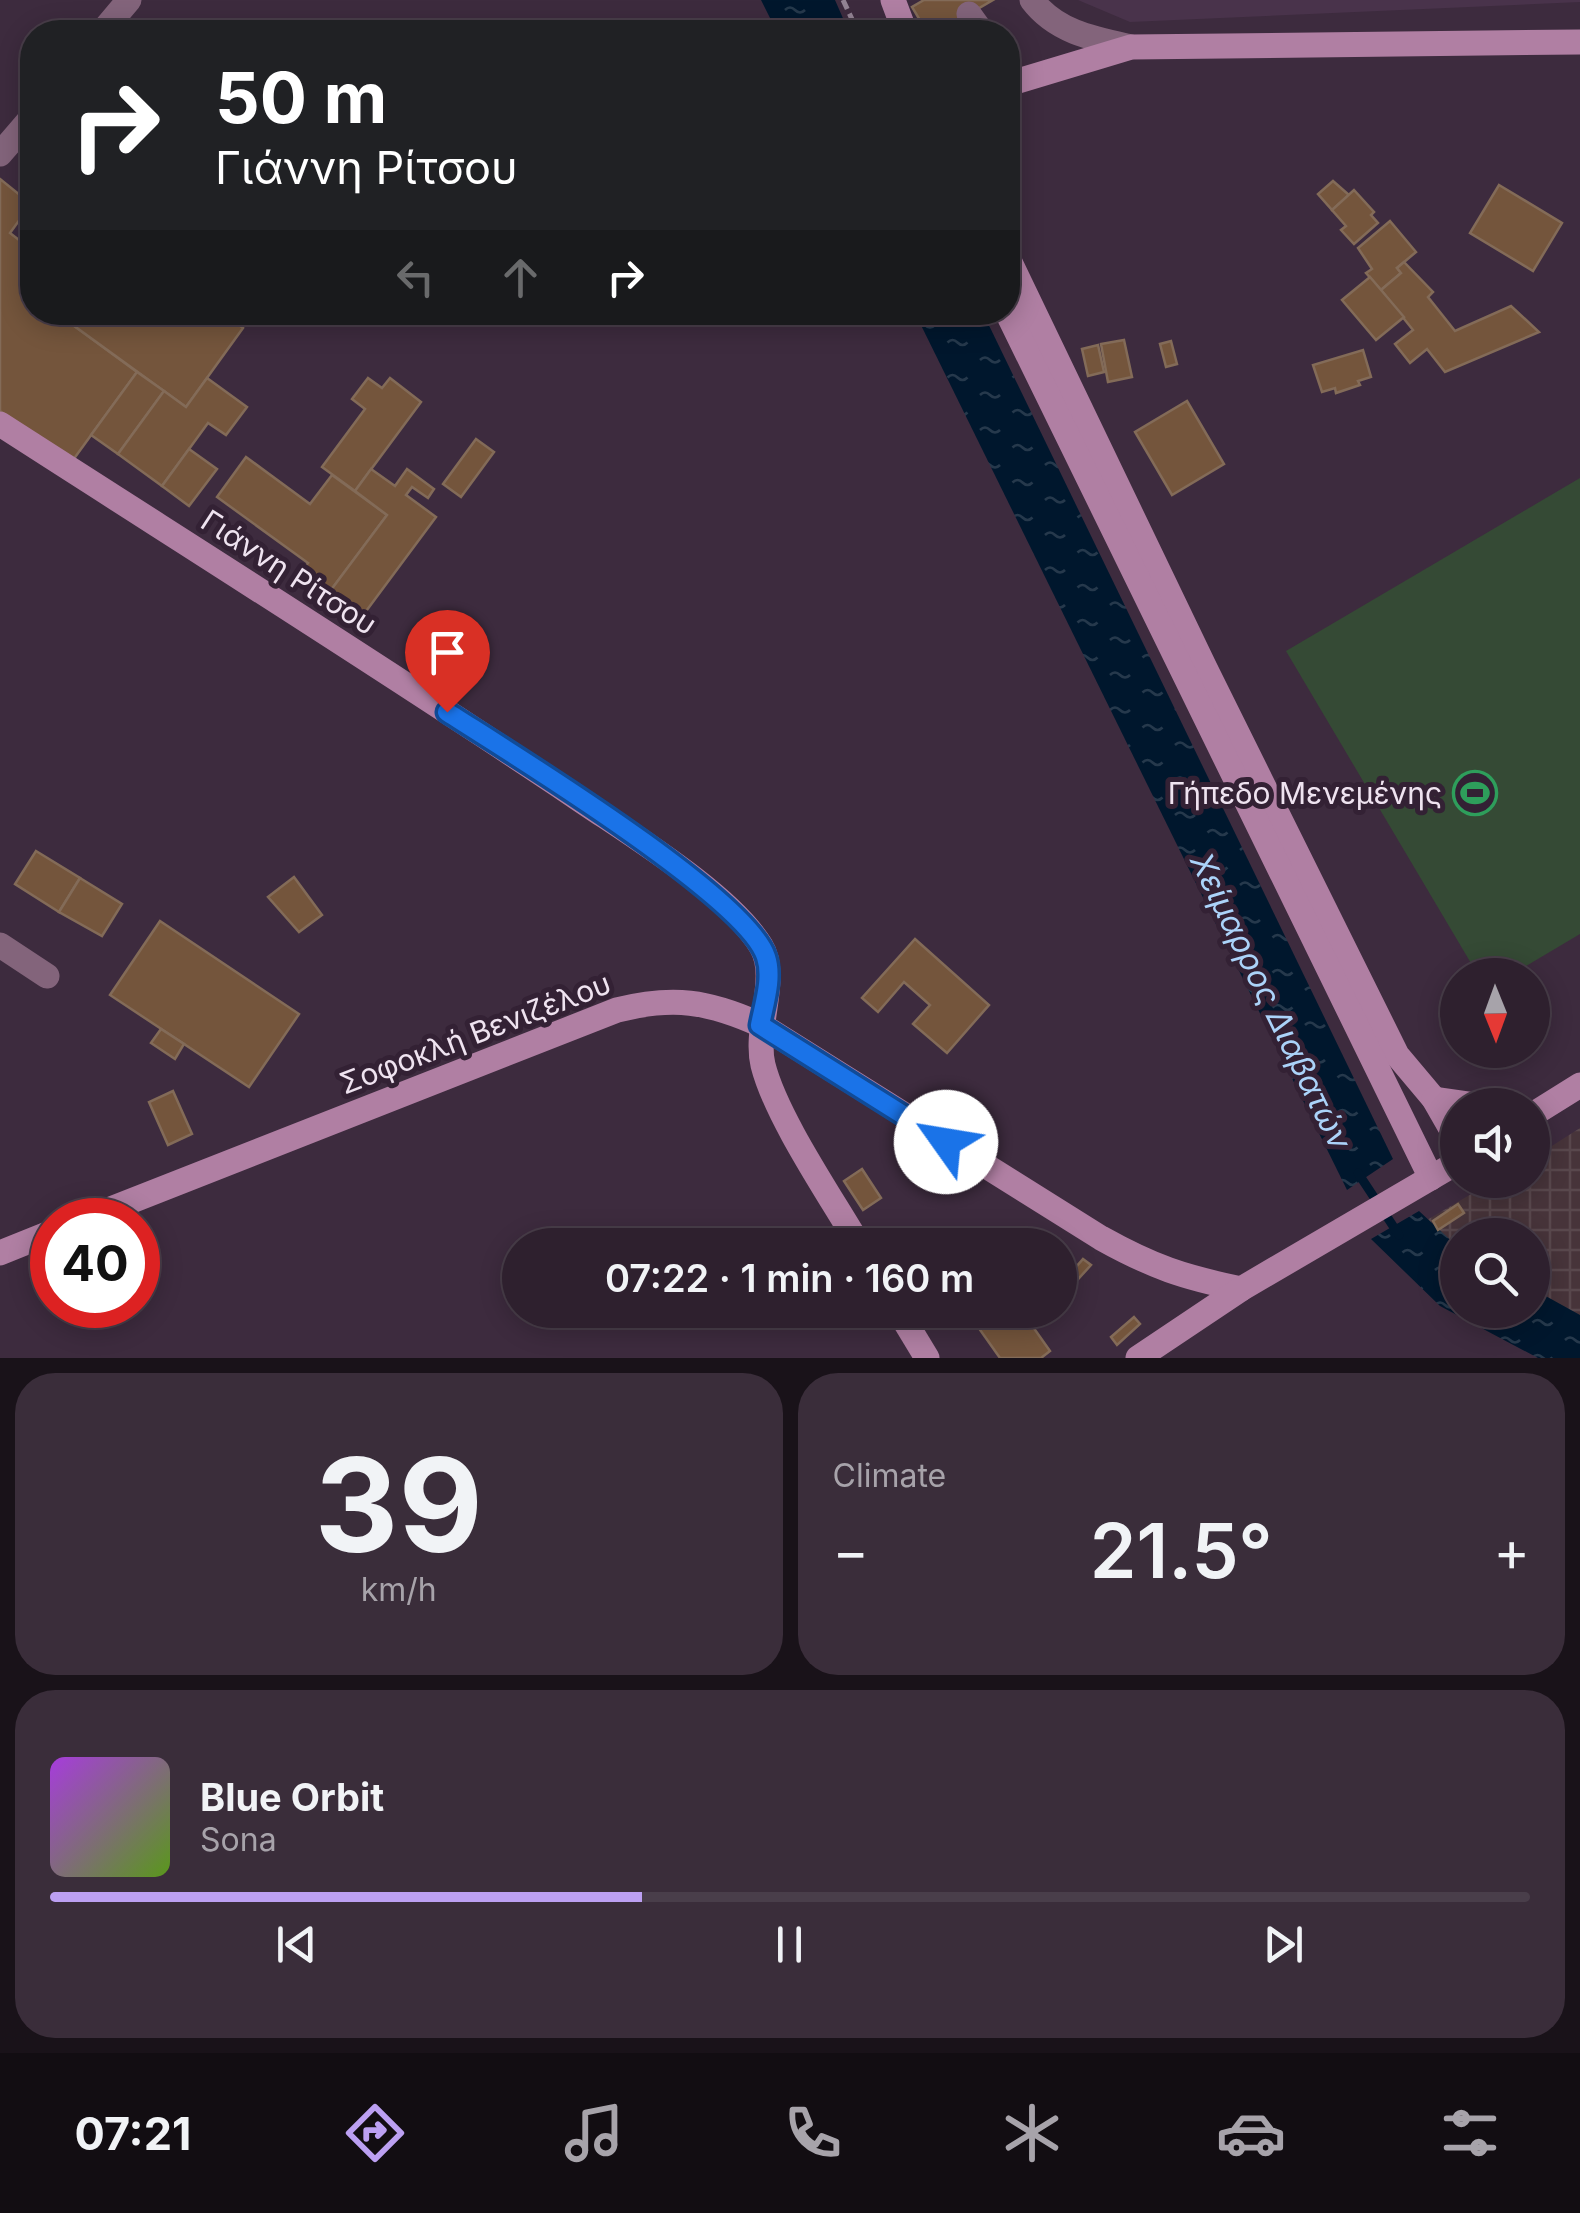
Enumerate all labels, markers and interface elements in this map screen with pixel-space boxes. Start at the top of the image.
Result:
text: 50 m [215,55,387,140]
icon: right [50,60,180,190]
text: Γιάννη Ρίτσου [215,140,518,195]
icon: left [388,250,443,305]
icon: ahead [493,250,548,305]
icon: right [598,250,653,305]
street label: Γιάννη Ρίτσου [195,502,383,642]
pin [405,610,490,713]
icon: arrive [420,625,475,680]
sports icon: Γήπεδο Μενεμένης [1452,770,1498,816]
place label: Γήπεδο Μενεμένης [1168,775,1442,811]
water label: Χείμαρρος Διαβατών [1182,845,1360,1157]
north arrow [1440,958,1550,1068]
map controls [1440,958,1550,1328]
street label: Σοφοκλή Βενιζέλου [334,965,616,1101]
button: sound [1440,1088,1550,1198]
position arrow [894,1090,998,1194]
speed limit sign: 40 [30,1198,160,1328]
button: search [1440,1218,1550,1328]
text: 07:22 · 1 min · 160 m [605,1255,974,1301]
text: 39 [315,1426,483,1583]
text: Climate [833,1456,946,1495]
text: 21.5° [1090,1505,1273,1596]
text: − [833,1518,869,1584]
text: + [1494,1518,1530,1584]
text: km/h [361,1570,437,1609]
text: Blue Orbit [200,1774,384,1820]
text: Sona [200,1820,277,1859]
icon: previous [269,1917,324,1972]
icon: pause [762,1917,817,1972]
icon: next [1256,1917,1311,1972]
icon: directions [340,2098,410,2168]
icon: music [559,2098,629,2168]
icon: phone [778,2098,848,2168]
icon: climate [997,2098,1067,2168]
icon: car [1216,2098,1286,2168]
icon: filters [1435,2098,1505,2168]
text: 07:21 [75,2106,191,2161]

